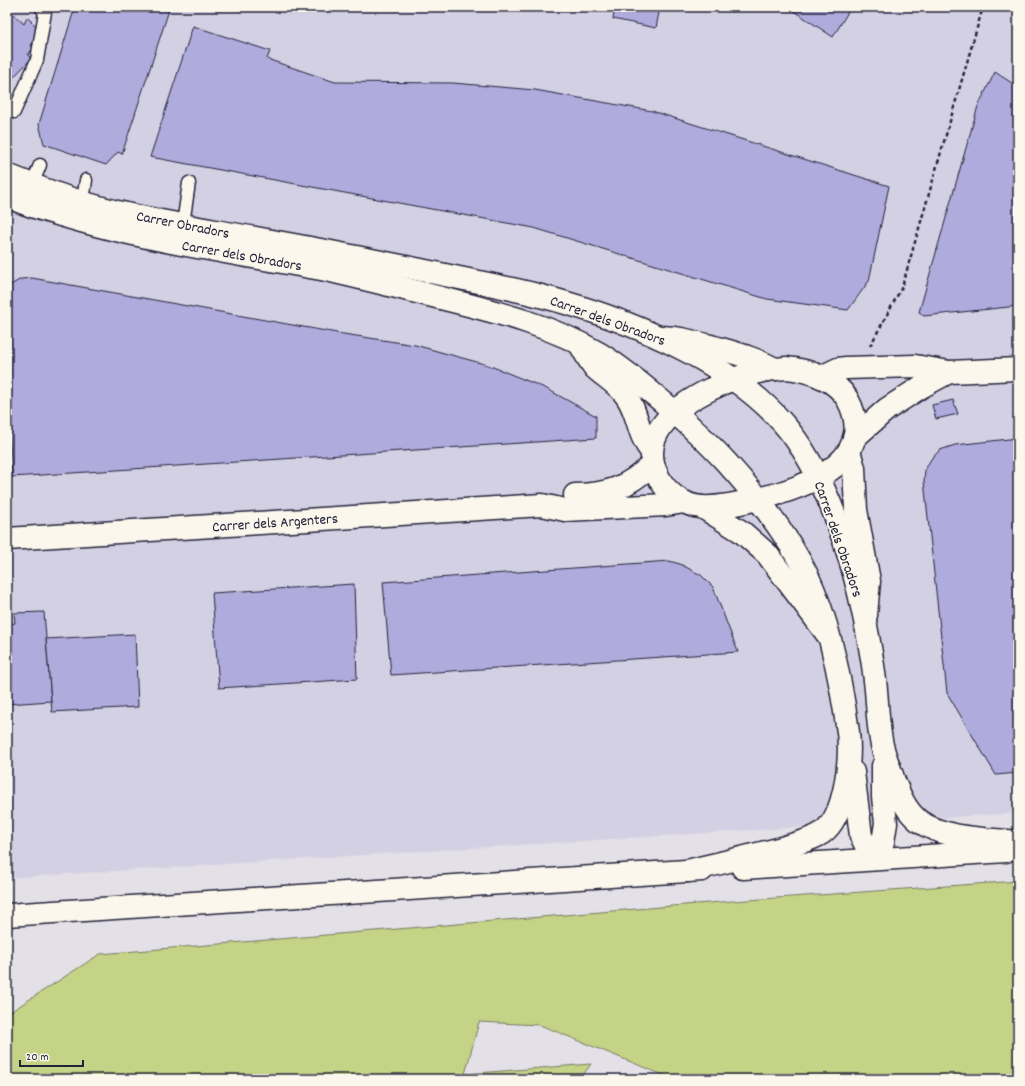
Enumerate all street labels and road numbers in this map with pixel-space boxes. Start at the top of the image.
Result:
street label: Carrer Obradors [134,206,231,246]
street label: Carrer dels Obradors [180,236,303,278]
street label: Carrer dels Obradors [546,291,668,353]
street label: Carrer dels Obradors [807,479,867,601]
street label: Carrer dels Argenters [212,509,339,539]

